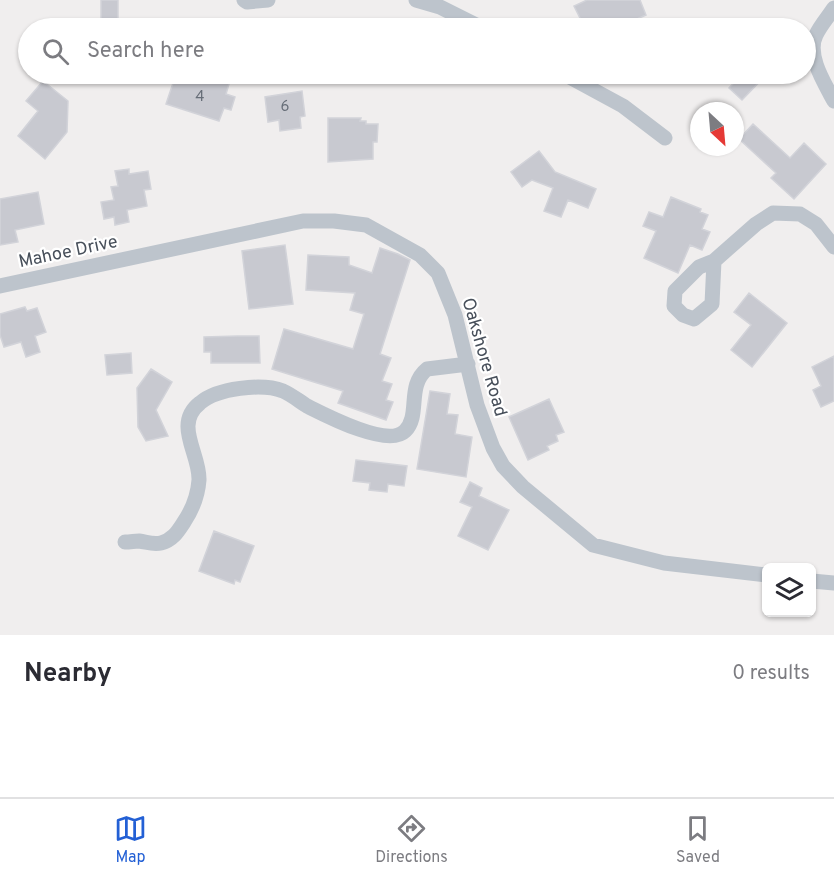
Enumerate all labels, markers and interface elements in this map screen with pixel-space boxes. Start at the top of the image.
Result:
search box [18,18,816,84]
icon: search [39,35,72,68]
text: Search here [87,38,205,65]
house number: 4 [195,88,205,107]
house number: 6 [281,98,290,117]
north arrow [690,102,744,156]
street label: Mahoe Drive [17,231,120,274]
street label: Oakshore Road [456,295,511,419]
map controls [762,563,816,617]
button: layers [762,563,816,617]
text: Nearby [24,658,112,691]
text: 0 results [732,661,810,687]
tab: Map [114,812,147,868]
tab: Directions [375,812,448,868]
tab: Saved [676,812,720,868]

